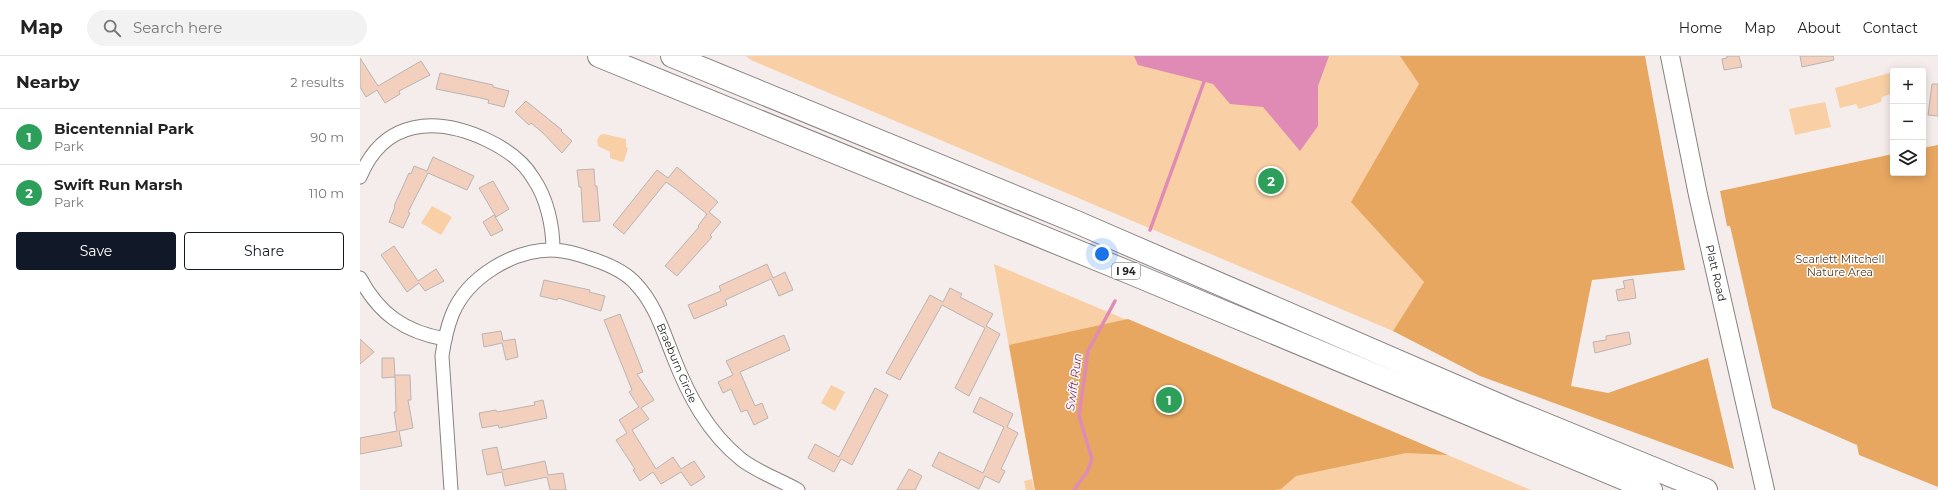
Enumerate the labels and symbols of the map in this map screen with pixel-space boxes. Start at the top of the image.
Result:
pin: 2 [1258,166,1284,196]
street label: Platt Road [1703,243,1729,303]
your location [1092,244,1112,264]
park label: Scarlett Mitchell Nature Area [1796,252,1884,279]
road number: I 94 [1112,263,1140,279]
street label: Braeburn Circle [654,321,700,405]
water label: Swift Run [1062,352,1085,412]
pin: 1 [1156,385,1182,415]

